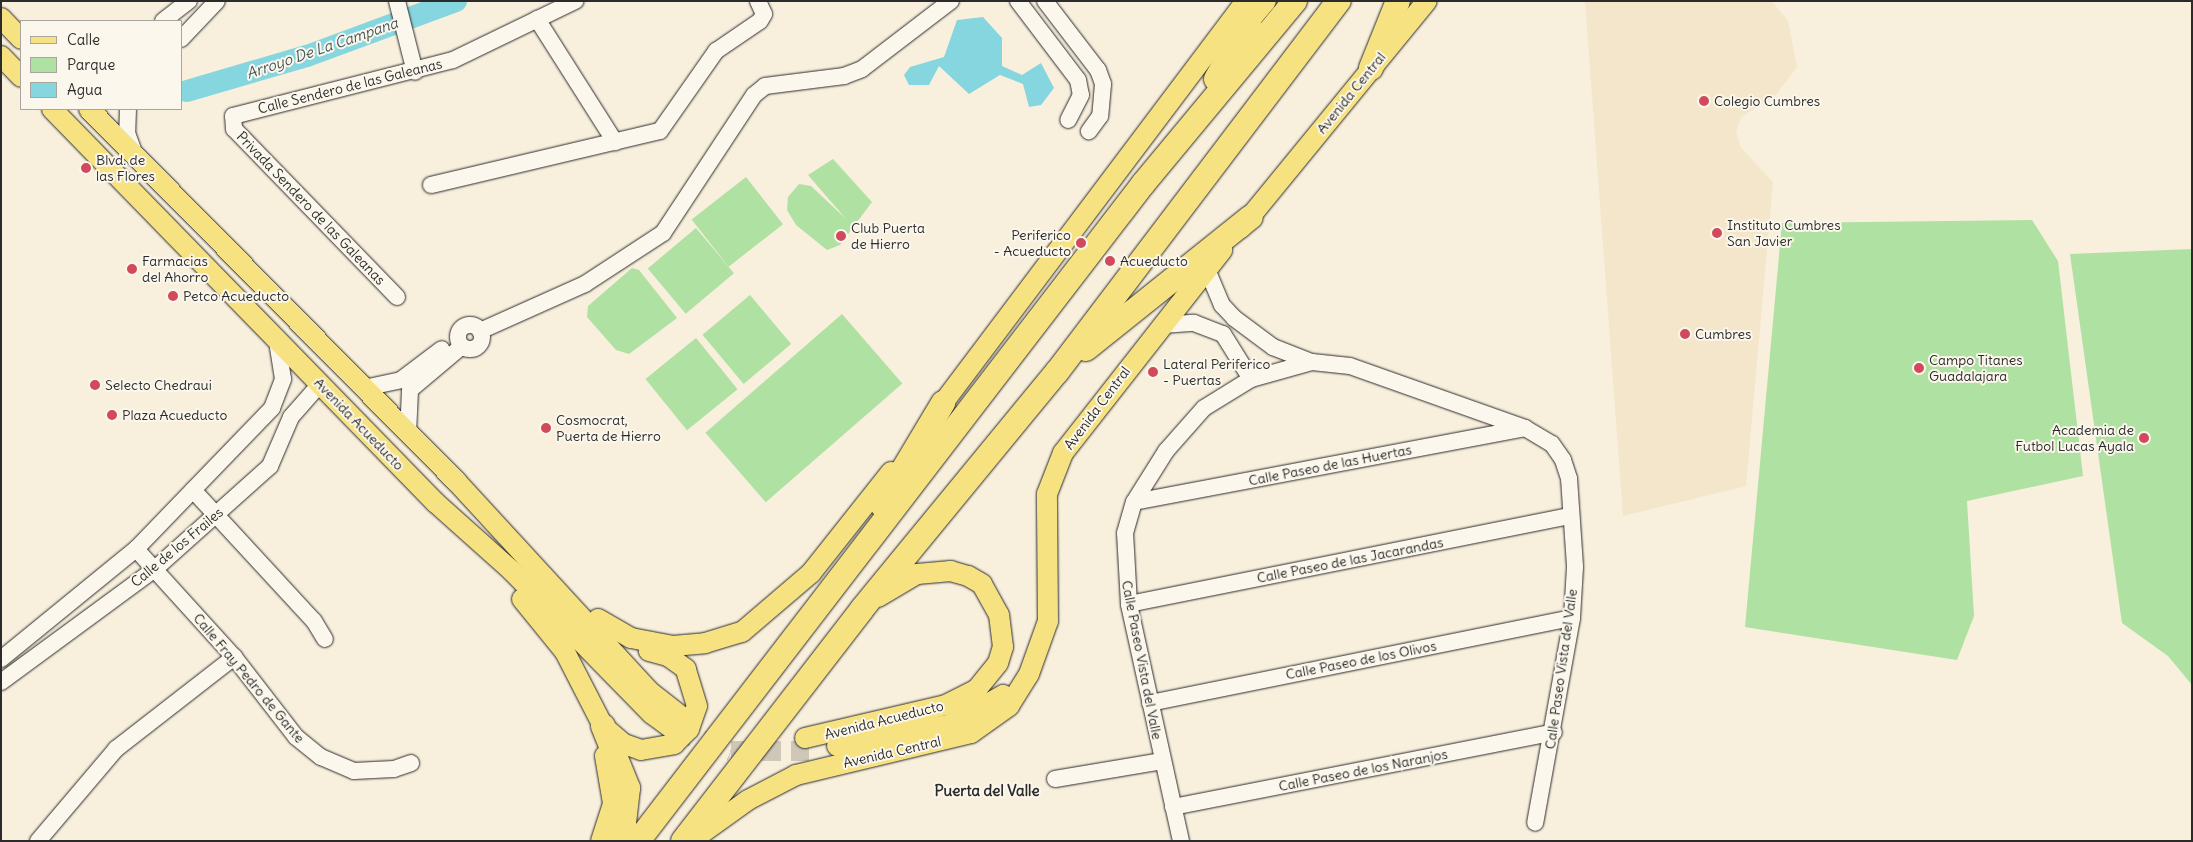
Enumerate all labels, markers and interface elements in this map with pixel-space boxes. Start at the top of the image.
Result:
water label: Arroyo De La Campana [244,14,400,82]
legend [20,20,182,110]
text: Calle [67,30,100,49]
street label: Avenida Central [1313,49,1389,137]
text: Parque [67,55,115,74]
street label: Calle Sendero de las Galeanas [256,55,444,117]
text: Agua [67,80,102,99]
place label: Colegio Cumbres [1714,93,1820,109]
marker: Colegio Cumbres [1698,95,1710,107]
street label: Privada Sendero de las Galeanas [233,128,389,288]
place label: Blvd. de las Flores [96,152,155,184]
marker: Blvd. de las Flores [80,162,92,174]
place label: Instituto Cumbres San Javier [1727,217,1841,250]
place label: Club Puerta de Hierro [851,220,925,252]
place label: Periferico - Acueducto [994,227,1071,260]
marker: Instituto Cumbres San Javier [1711,227,1723,239]
marker: Club Puerta de Hierro [835,230,847,242]
marker: Periferico - Acueducto [1075,237,1087,249]
place label: Farmacias del Ahorro [142,253,208,286]
place label: Acueducto [1120,253,1188,269]
marker: Acueducto [1104,255,1116,267]
marker: Farmacias del Ahorro [126,263,138,275]
place label: Petco Acueducto [183,288,289,304]
marker: Petco Acueducto [167,290,179,302]
place label: Cumbres [1695,326,1751,342]
marker: Cumbres [1679,328,1691,340]
place label: Campo Titanes Guadalajara [1929,352,2023,384]
place label: Lateral Periferico - Puertas [1163,356,1270,388]
marker: Campo Titanes Guadalajara [1913,362,1925,374]
street label: Avenida Central [1060,363,1134,453]
marker: Lateral Periferico - Puertas [1147,366,1159,378]
street label: Avenida Acueducto [311,374,407,474]
place label: Selecto Chedraui [105,377,212,393]
marker: Selecto Chedraui [89,379,101,391]
place label: Plaza Acueducto [122,407,227,423]
marker: Plaza Acueducto [106,409,118,421]
place label: Cosmocrat, Puerta de Hierro [556,412,661,444]
marker: Cosmocrat, Puerta de Hierro [540,422,552,434]
place label: Academia de Futbol Lucas Ayala [2015,422,2134,454]
marker: Academia de Futbol Lucas Ayala [2138,432,2150,444]
street label: Calle Paseo de las Huertas [1247,441,1413,489]
street label: Calle de los Frailes [128,504,226,590]
street label: Calle Paseo de las Jacarandas [1255,534,1445,586]
street label: Calle Paseo Vista del Valle [1118,579,1166,741]
street label: Calle Paseo Vista del Valle [1541,588,1581,750]
street label: Calle Fray Pedro de Gante [190,610,308,746]
street label: Calle Paseo de los Olivos [1284,637,1438,683]
street label: Avenida Acueducto [823,697,945,743]
street label: Avenida Central [841,733,943,771]
street label: Calle Paseo de los Naranjos [1277,745,1449,795]
district label: Puerta del Valle [935,782,1039,800]

